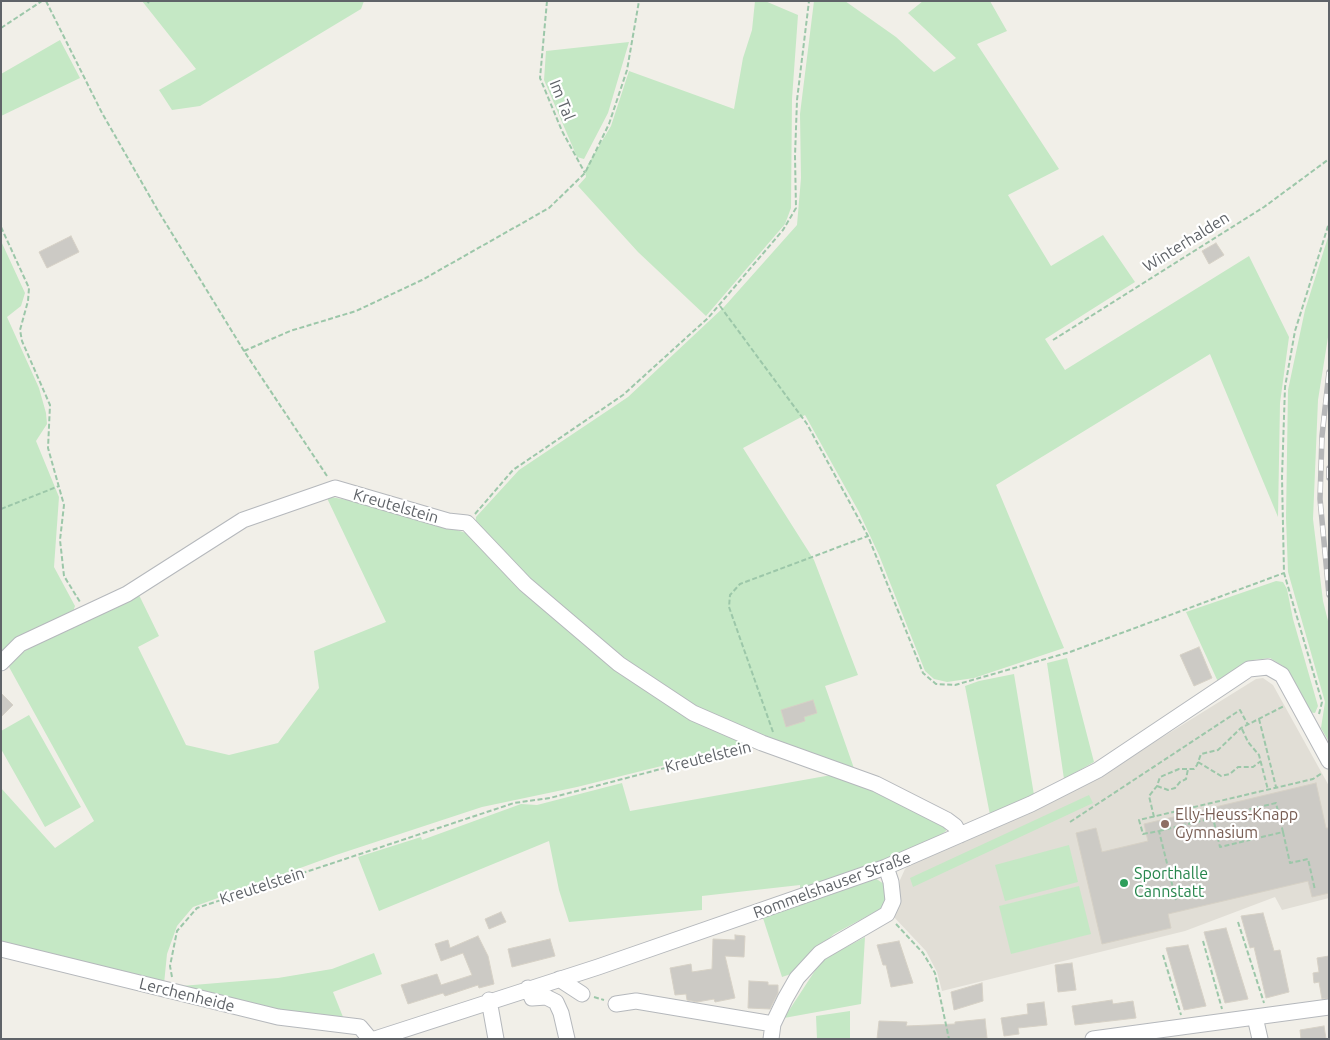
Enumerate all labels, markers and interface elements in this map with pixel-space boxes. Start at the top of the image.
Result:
street label: Im Tal [545,77,579,123]
street label: Winterhalden [1139,208,1233,276]
street label: Kreutelstein [351,485,441,527]
street label: Kreutelstein [663,737,753,777]
place label: Elly-Heuss-Knapp Gymnasium [1175,805,1298,843]
marker: Elly-Heuss-Knapp Gymnasium [1159,818,1171,830]
street label: Rommelshauser Straße [751,848,913,922]
street label: Kreutelstein [217,863,307,909]
place label: Sporthalle Cannstatt [1134,864,1208,902]
marker: Sporthalle Cannstatt [1118,877,1130,889]
street label: Lerchenheide [137,974,237,1016]

